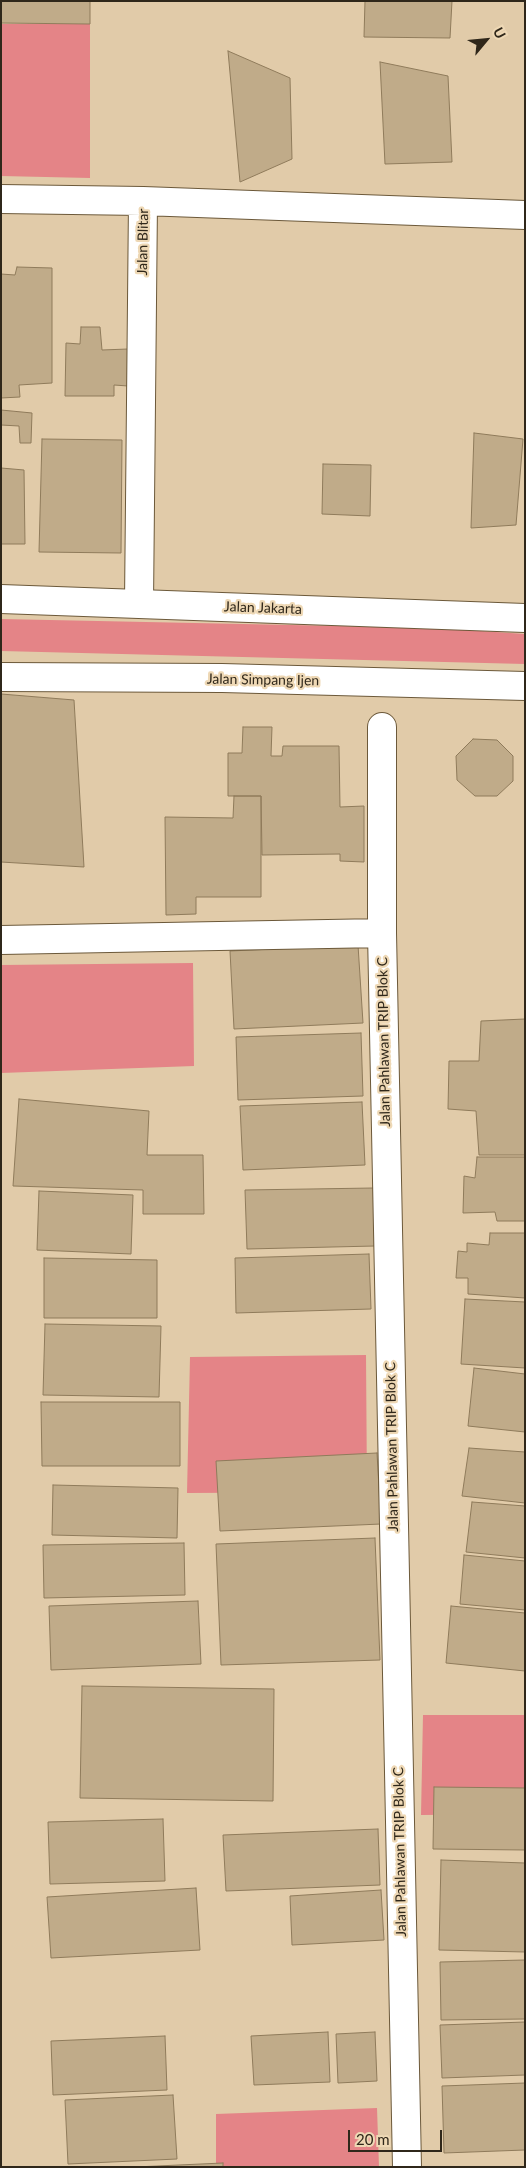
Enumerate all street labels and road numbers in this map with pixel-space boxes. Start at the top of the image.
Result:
street label: Jalan Blitar [134,208,152,276]
street label: Jalan Jakarta [224,598,302,618]
street label: Jalan Simpang Ijen [207,671,319,689]
street label: Jalan Pahlawan TRIP Blok C [374,957,394,1127]
street label: Jalan Pahlawan TRIP Blok C [382,1362,402,1532]
street label: Jalan Pahlawan TRIP Blok C [390,1767,410,1937]

